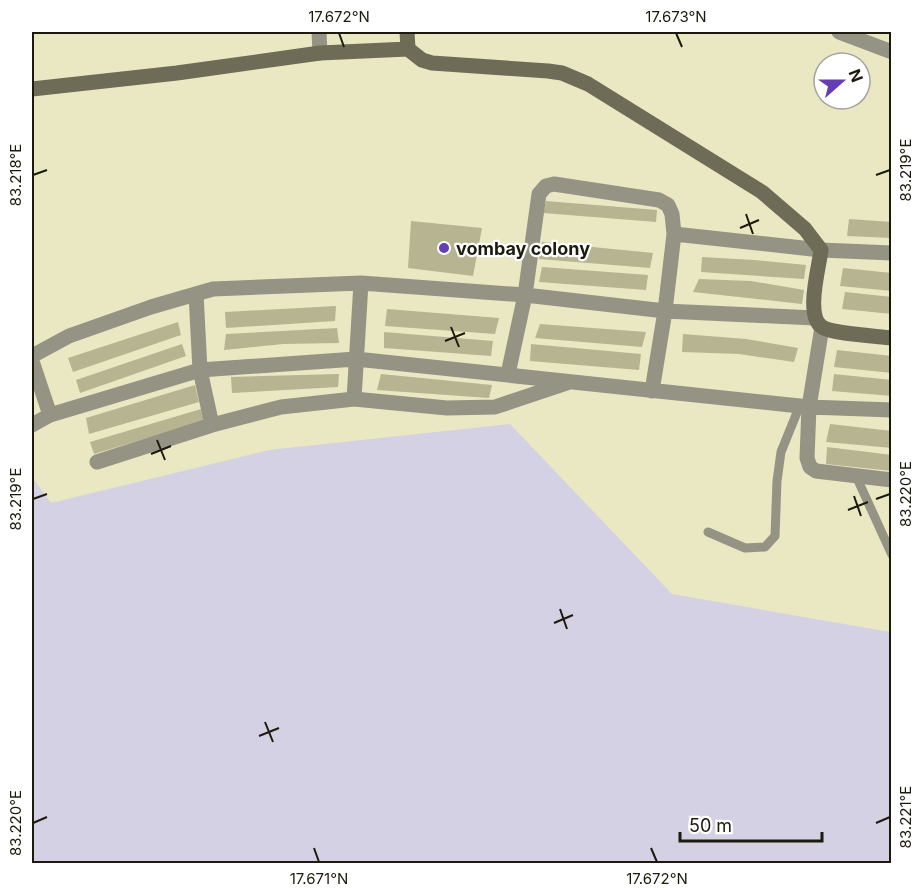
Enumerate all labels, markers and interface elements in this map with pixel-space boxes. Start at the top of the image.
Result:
text: 17.672°N [308,7,370,26]
text: 17.673°N [645,7,707,26]
north arrow [812,51,872,111]
text: N [844,66,868,85]
text: 83.219°E [896,139,915,201]
text: 83.218°E [6,144,25,206]
place label: vombay colony [456,238,590,259]
marker: vombay colony [437,241,451,255]
text: 83.220°E [896,461,915,527]
text: 83.219°E [6,468,25,530]
text: 83.221°E [896,786,915,848]
text: 83.220°E [6,790,25,856]
scale bar [680,805,822,843]
text: 50 m [689,815,732,836]
text: 17.671°N [290,869,348,888]
text: 17.672°N [626,869,688,888]

